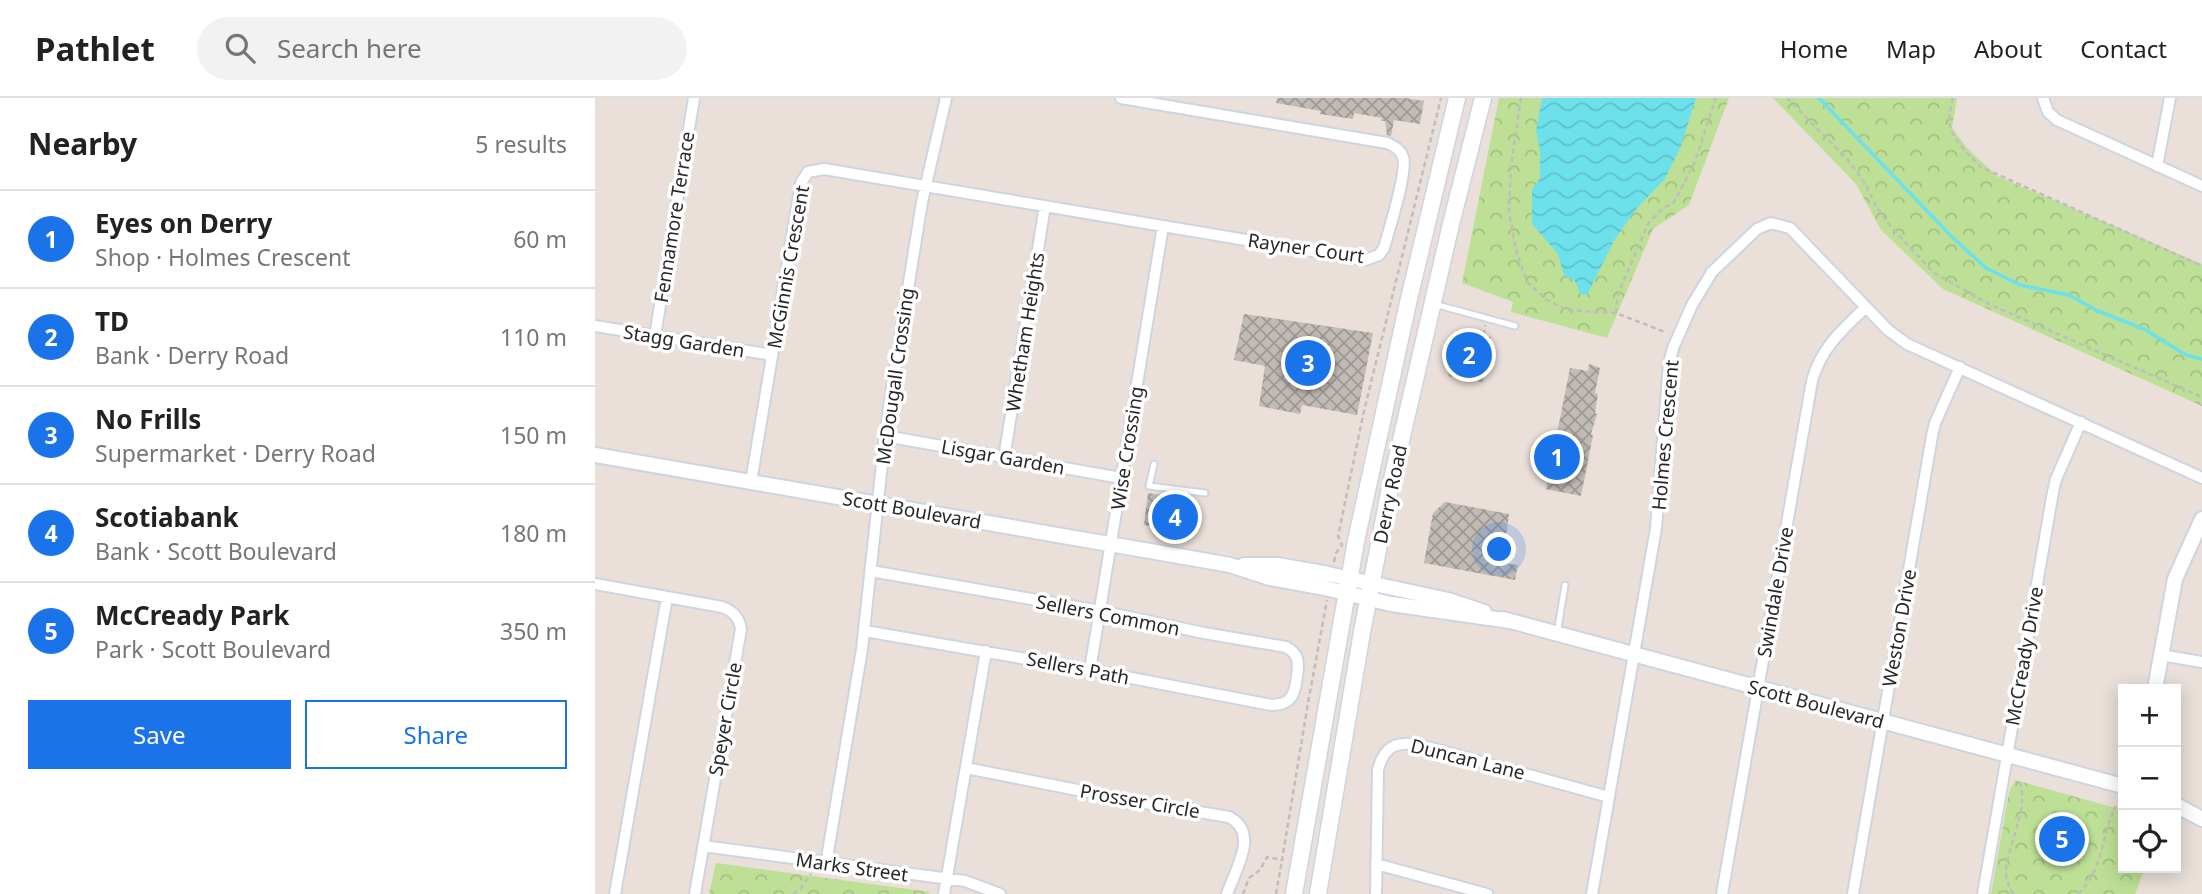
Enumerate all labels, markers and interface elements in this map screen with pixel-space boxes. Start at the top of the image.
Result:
search box [197,17,687,80]
text: Pathlet [35,26,155,71]
icon: search [221,29,259,67]
text: Search here [277,30,422,66]
text: Home [1780,32,1848,65]
text: Map [1886,32,1936,65]
text: About [1974,32,2042,65]
text: Contact [2080,32,2167,65]
text: Nearby [28,123,137,164]
text: 5 results [475,128,567,160]
street label: Fennamore Terrace [648,130,700,304]
street label: McGinnis Crescent [761,183,815,351]
text: Eyes on Derry [95,205,272,241]
text: 1 [44,223,58,255]
text: 60 m [513,223,567,255]
street label: Rayner Court [1246,227,1366,269]
text: Shop · Holmes Crescent [95,241,350,273]
street label: Whetham Heights [1000,250,1050,414]
street label: McDougall Crossing [870,286,920,466]
text: TD [95,303,129,339]
street label: Stagg Garden [622,319,746,363]
text: 2 [44,321,58,353]
text: 110 m [500,321,567,353]
pin: 2 [1446,329,1492,381]
pin: 3 [1285,337,1331,389]
text: Bank · Derry Road [95,339,289,371]
street label: Holmes Crescent [1645,359,1685,511]
street label: Wise Crossing [1104,384,1150,512]
text: No Frills [95,401,201,437]
text: 3 [44,419,58,451]
text: 150 m [500,419,567,451]
pin: 1 [1534,431,1580,483]
street label: Lisgar Garden [939,433,1067,481]
text: Supermarket · Derry Road [95,437,376,469]
street label: Derry Road [1367,442,1413,546]
street label: Scott Boulevard [841,485,983,535]
pin: 4 [1152,491,1198,543]
text: Scotiabank [95,499,239,535]
text: 4 [44,517,58,549]
text: 180 m [500,517,567,549]
street label: Swindale Drive [1751,525,1799,659]
your location [1482,532,1516,566]
text: Bank · Scott Boulevard [95,535,337,567]
street label: Weston Drive [1876,567,1922,689]
street label: McCready Drive [1999,585,2049,727]
street label: Sellers Common [1034,588,1182,642]
text: McCready Park [95,597,289,633]
text: 5 [44,615,58,647]
text: 350 m [500,615,567,647]
text: Park · Scott Boulevard [95,633,331,665]
street label: Sellers Path [1024,645,1132,691]
street label: Speyer Circle [702,660,748,778]
street label: Scott Boulevard [1745,673,1887,735]
map controls [2118,684,2181,873]
button: + [2118,684,2181,747]
button: Save [28,700,291,769]
button: Share [305,700,567,769]
street label: Duncan Lane [1408,732,1528,786]
button: − [2118,747,2181,810]
street label: Prosser Circle [1078,778,1202,824]
button: locate [2118,810,2181,873]
pin: 5 [2039,813,2085,865]
street label: Marks Street [794,846,910,888]

